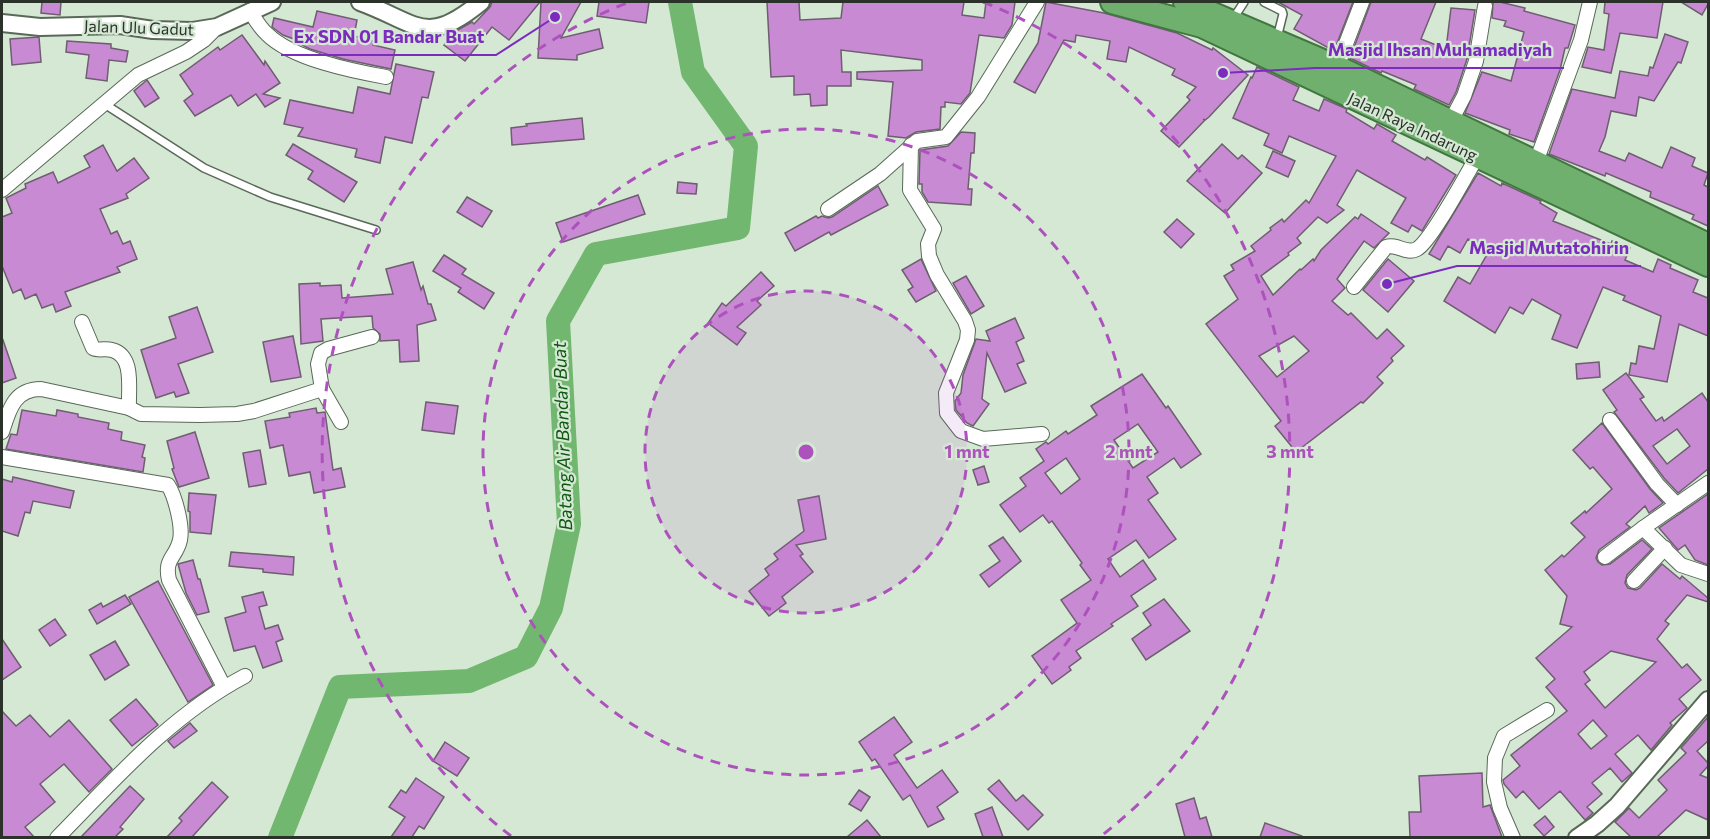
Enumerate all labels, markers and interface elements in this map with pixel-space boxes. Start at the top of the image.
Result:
street label: Jalan Ulu Gadut [84,16,195,38]
callout: Ex SDN 01 Bandar Buat [281,19,496,55]
text: Ex SDN 01 Bandar Buat [294,25,485,47]
callout: Masjid Ihsan Muhamadiyah [1315,32,1564,68]
text: Masjid Ihsan Muhamadiyah [1328,38,1552,60]
street label: Jalan Raya Indarung [1345,88,1481,164]
callout: Masjid Mutatohirin [1457,230,1641,266]
text: Masjid Mutatohirin [1469,236,1629,258]
water label: Batang Air Bandar Buat [548,340,576,531]
text: 1 mnt [944,440,990,462]
text: 2 mnt [1105,440,1153,462]
text: 3 mnt [1266,440,1314,462]
centre of rings [796,442,816,462]

